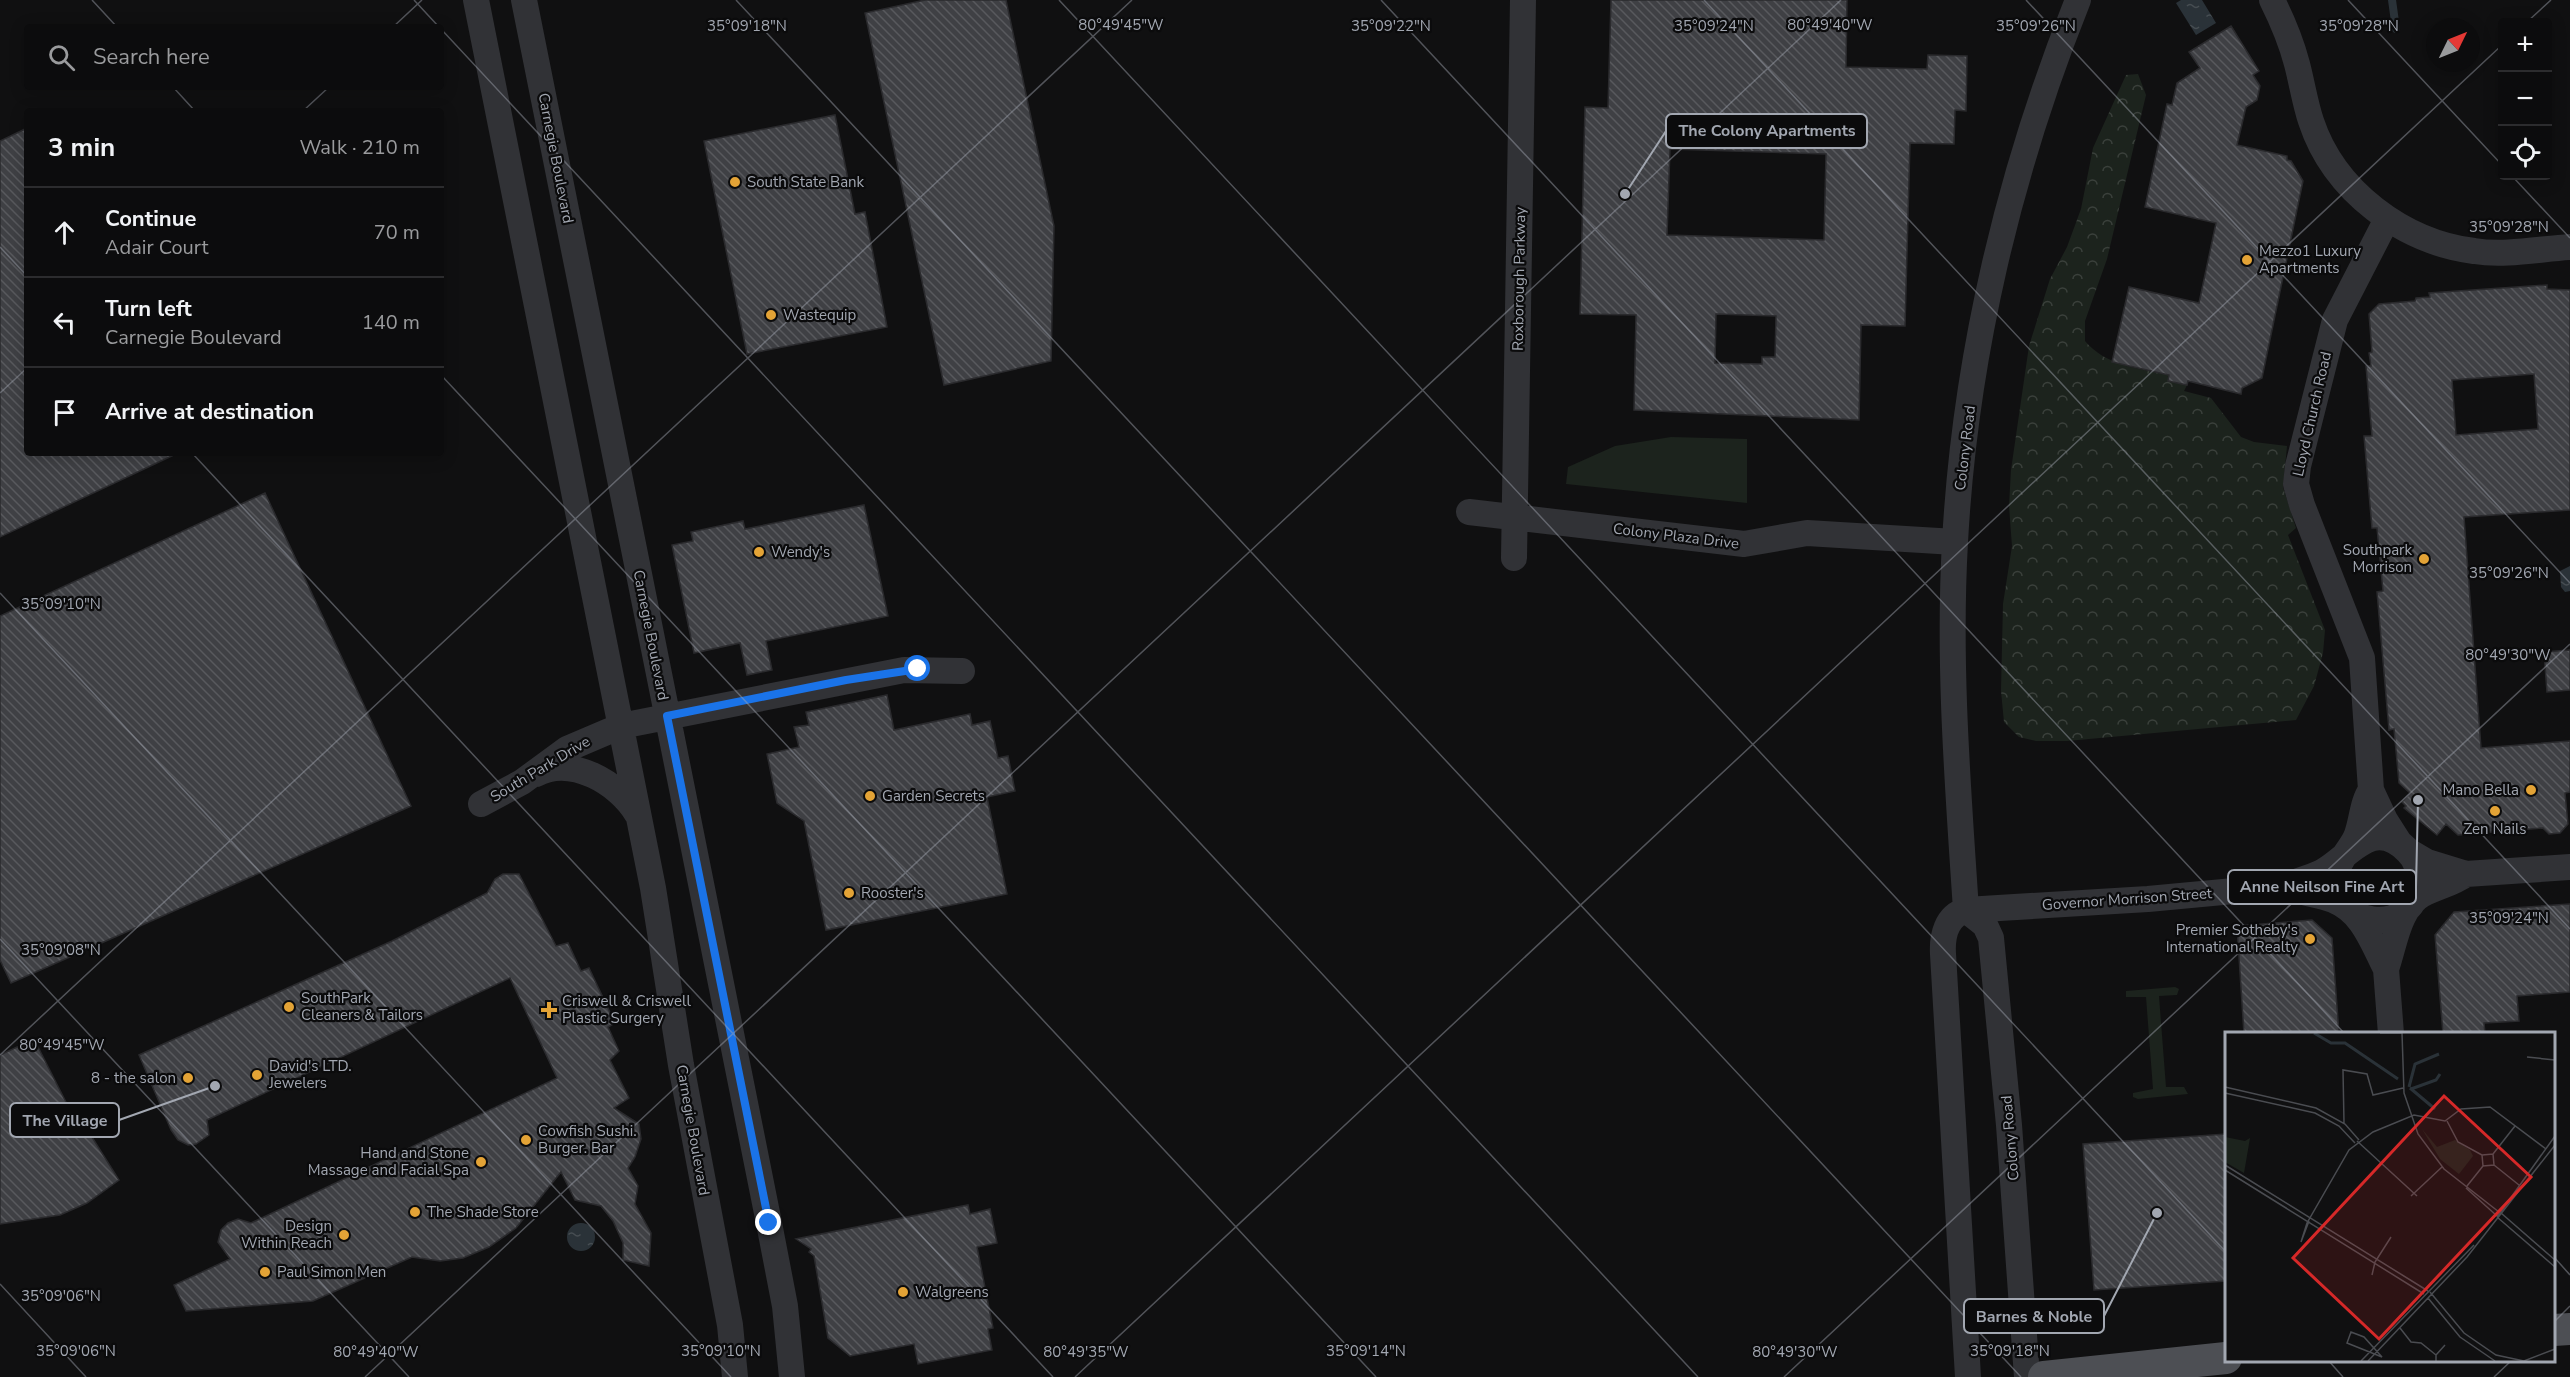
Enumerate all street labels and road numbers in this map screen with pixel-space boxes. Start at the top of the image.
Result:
street label: Carnegie Boulevard [534,91,578,225]
street label: Roxborough Parkway [1508,207,1530,351]
street label: Lloyd Church Road [2288,350,2336,478]
street label: Colony Road [1950,404,1980,492]
street label: Colony Plaza Drive [1612,518,1740,554]
street label: Carnegie Boulevard [629,568,673,702]
street label: South Park Drive [486,731,594,807]
street label: Governor Morrison Street [2041,883,2213,915]
street label: Carnegie Boulevard [672,1063,714,1197]
street label: Colony Road [1996,1095,2024,1181]

